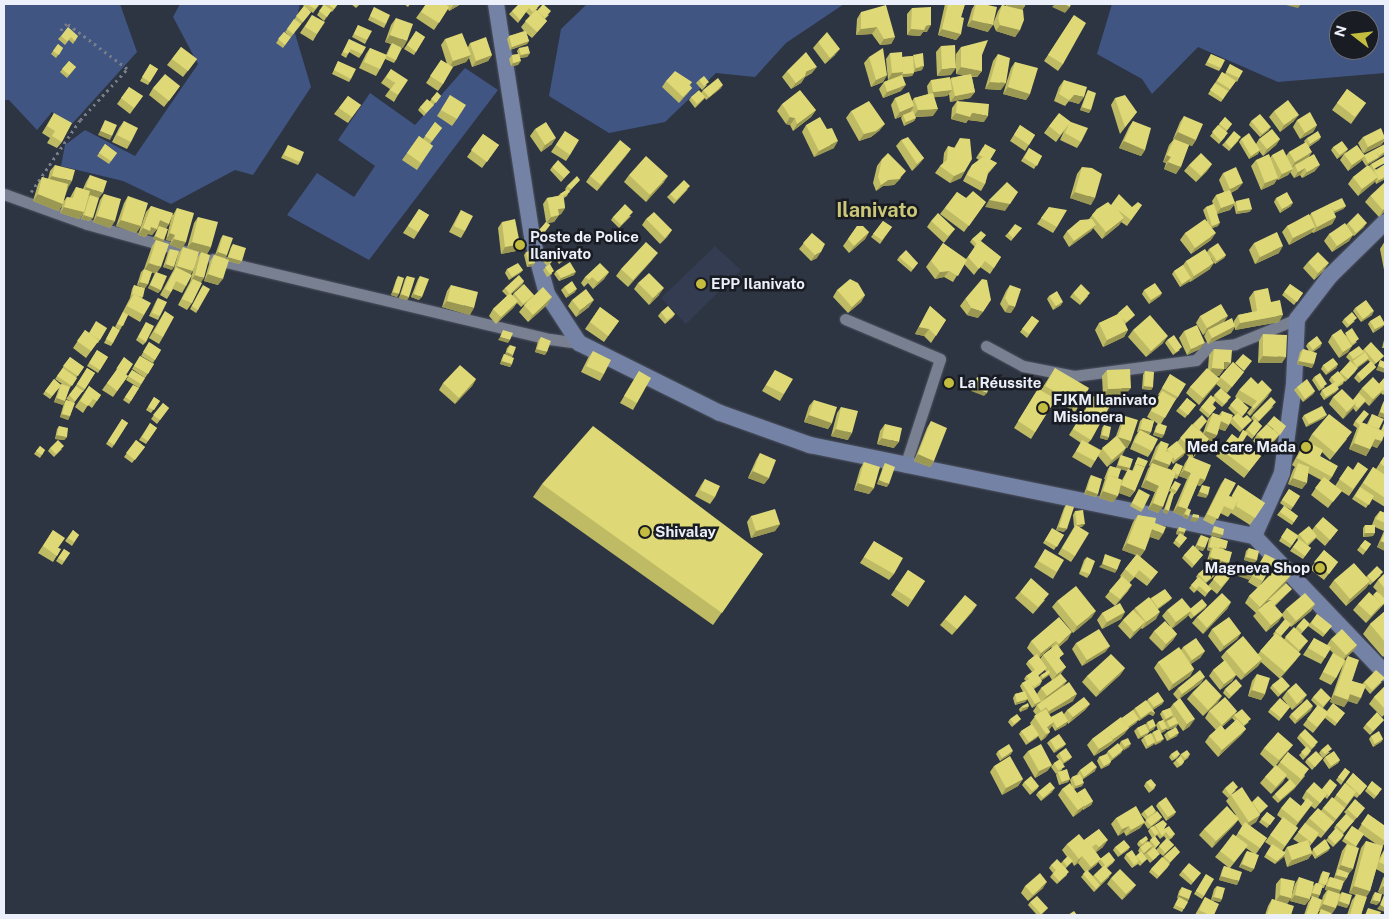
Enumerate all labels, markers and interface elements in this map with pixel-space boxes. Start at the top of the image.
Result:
north arrow [1329,10,1379,60]
text: N [1331,24,1350,39]
district label: Ilanivato [836,198,918,222]
place label: Poste de Police Ilanivato [530,227,639,262]
marker: Poste de Police Ilanivato [514,239,526,251]
place label: EPP Ilanivato [711,275,805,293]
marker: EPP Ilanivato [695,278,707,290]
place label: La Réussite [959,374,1042,392]
marker: La Réussite [943,377,955,389]
place label: FJKM Ilanivato Misionera [1053,390,1157,425]
marker: FJKM Ilanivato Misionera [1037,402,1049,414]
place label: Med care Mada [1187,438,1296,456]
marker: Med care Mada [1300,441,1312,453]
place label: Shivalay [655,523,716,541]
marker: Shivalay [639,526,651,538]
place label: Magneva Shop [1205,559,1310,577]
marker: Magneva Shop [1314,562,1326,574]

